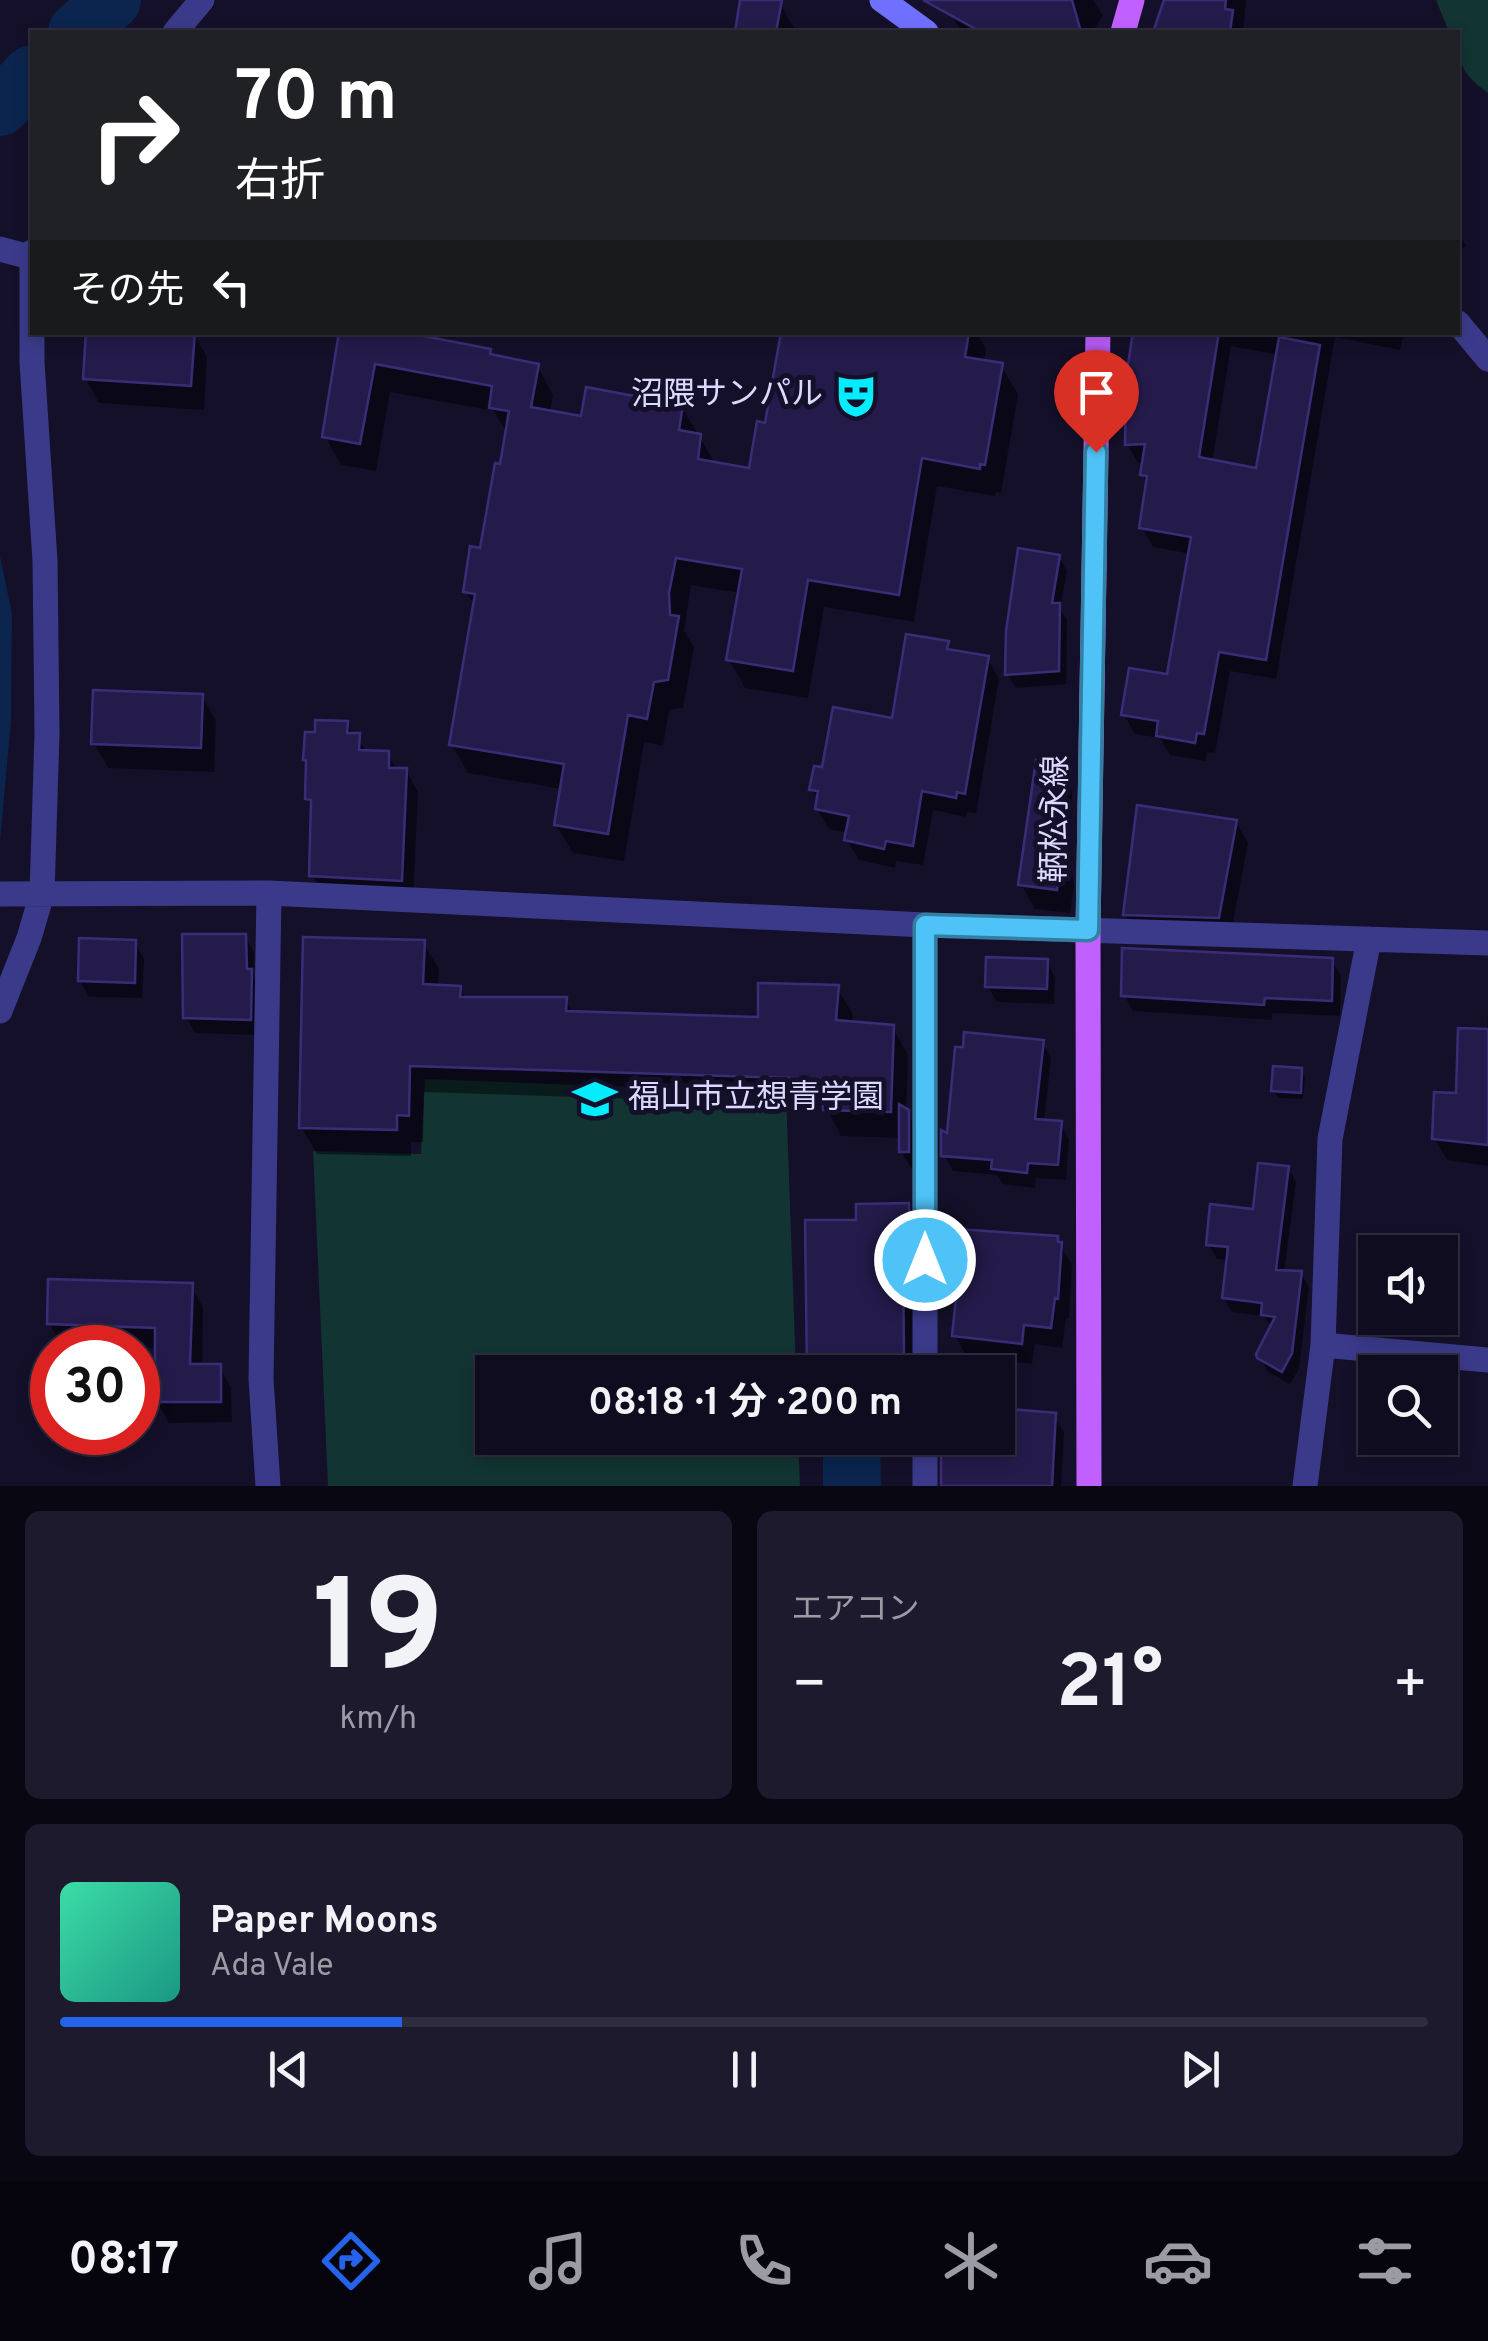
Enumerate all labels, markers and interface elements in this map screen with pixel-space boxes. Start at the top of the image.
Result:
text: 70 m [235,56,398,145]
icon: right [70,70,200,200]
text: 右折 [235,155,325,212]
icon: left [204,260,259,315]
text: その先 [70,268,184,317]
pin [1054,350,1139,453]
icon: arrive [1069,365,1124,420]
theatre icon: 沼隈サンパル [832,372,880,420]
place label: 沼隈サンパル [631,376,823,416]
street label: 鞆松永線 [1036,755,1078,883]
school or university icon: 福山市立想青学園 [571,1075,619,1123]
place label: 福山市立想青学園 [628,1079,884,1119]
position arrow [873,1208,977,1312]
map controls [1358,1235,1458,1455]
button: sound [1358,1235,1458,1335]
speed limit sign: 30 [30,1325,160,1455]
button: search [1358,1355,1458,1455]
text: 08:18 · 1 分 · 200 m [588,1380,902,1429]
text: 19 [312,1552,444,1717]
text: エアコン [792,1591,920,1631]
text: 21° [1056,1639,1163,1734]
text: − [792,1652,827,1722]
text: + [1393,1652,1428,1722]
text: km/h [339,1700,417,1740]
text: Paper Moons [210,1898,439,1947]
text: Ada Vale [210,1947,334,1987]
icon: previous [261,2042,316,2097]
icon: pause [717,2042,772,2097]
icon: next [1173,2042,1228,2097]
icon: directions [316,2226,386,2296]
icon: music [523,2226,593,2296]
icon: phone [729,2226,799,2296]
icon: climate [936,2226,1006,2296]
icon: car [1143,2226,1213,2296]
icon: filters [1350,2226,1420,2296]
text: 08:17 [68,2233,179,2290]

